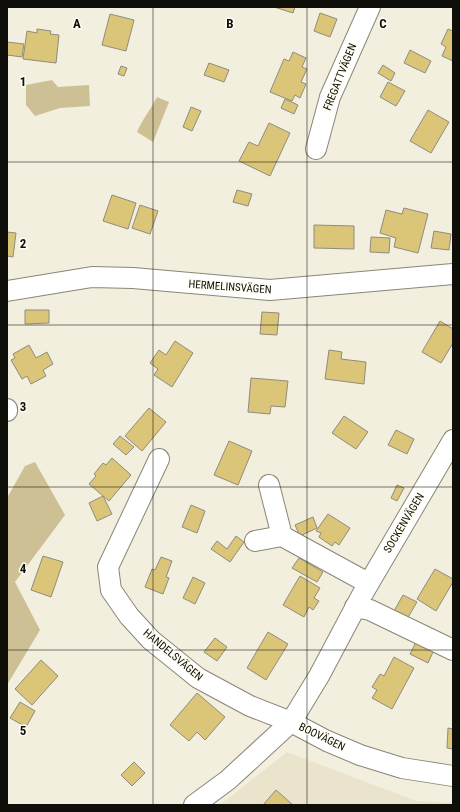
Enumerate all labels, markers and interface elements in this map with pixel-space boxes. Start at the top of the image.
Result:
text: A [73,16,81,31]
text: B [226,16,234,31]
text: C [379,16,387,31]
street label: FREGATTVÄGEN [321,42,359,112]
text: 1 [20,74,26,89]
text: 2 [20,236,27,251]
street label: HERMELINSVÄGEN [188,278,272,296]
text: 3 [20,399,26,414]
street label: SOCKENVÄGEN [381,491,427,555]
text: 4 [20,561,27,576]
street label: HANDELSVÄGEN [141,626,205,684]
street label: BOOVÄGEN [297,720,347,754]
text: 5 [20,723,27,738]

